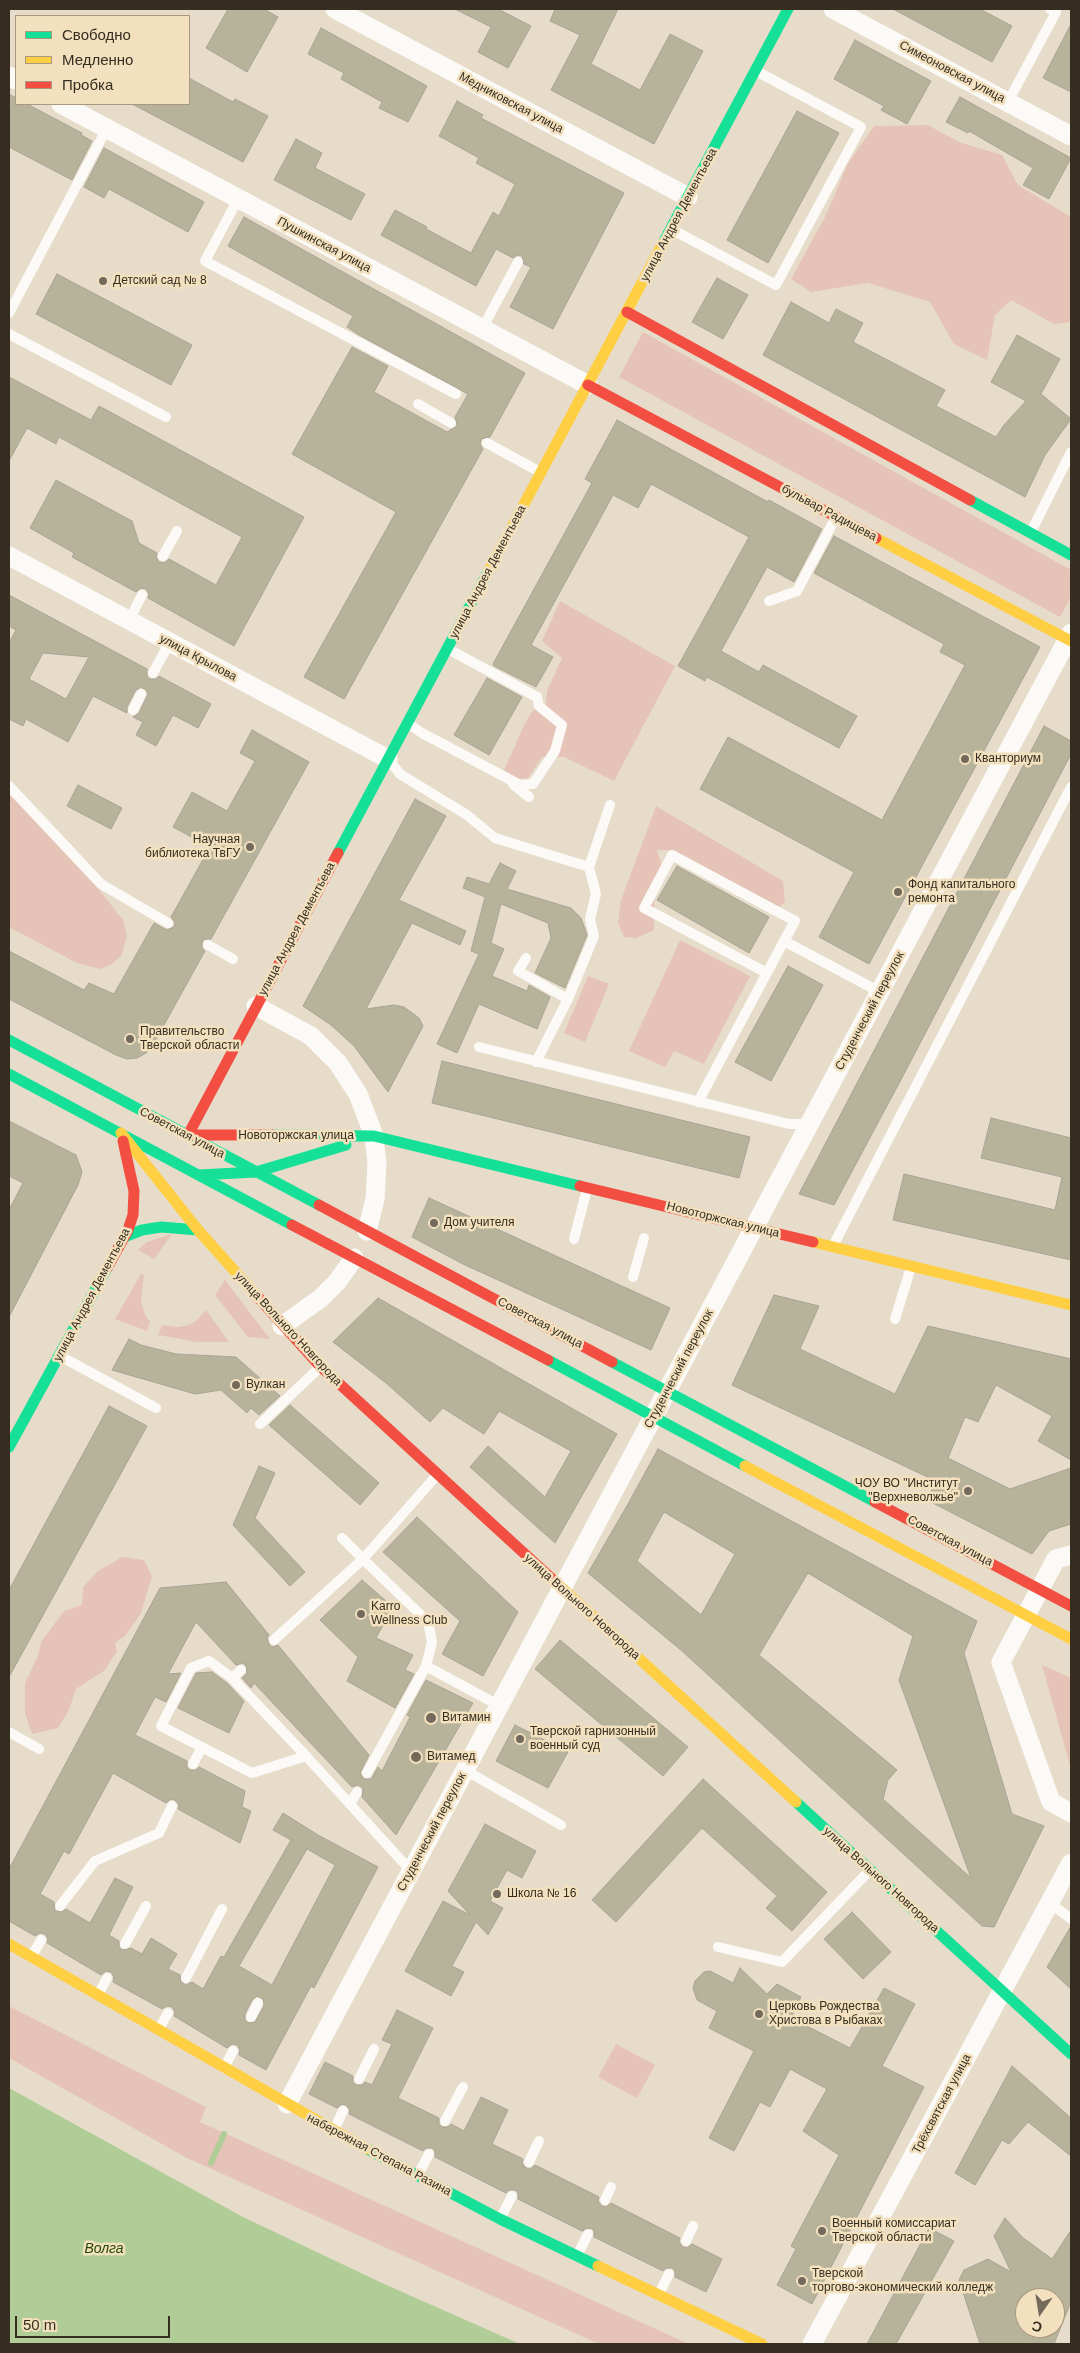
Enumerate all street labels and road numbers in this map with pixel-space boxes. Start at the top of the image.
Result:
street label: Симеоновская улица [897,38,1007,106]
street label: Медниковская улица [456,69,566,137]
street label: улица Андрея Дементьева [638,146,720,284]
street label: Пушкинская улица [275,214,373,276]
street label: бульвар Радищева [779,482,879,544]
street label: улица Андрея Дементьева [447,503,529,641]
street label: улица Крылова [157,632,239,684]
street label: улица Андрея Дементьева [256,860,338,998]
street label: Студенческий переулок [833,949,907,1073]
street label: Советская улица [137,1105,227,1161]
street label: Новоторжская улица [238,1129,354,1143]
street label: Новоторжская улица [665,1199,781,1241]
street label: улица Андрея Дементьева [51,1226,133,1364]
street label: улица Вольного Новгорода [231,1269,345,1389]
street label: Советская улица [495,1295,585,1351]
street label: Студенческий переулок [642,1307,716,1431]
street label: Советская улица [905,1513,995,1569]
street label: улица Вольного Новгорода [521,1551,643,1663]
street label: Студенческий переулок [395,1770,469,1894]
street label: улица Вольного Новгорода [820,1824,942,1936]
street label: Трёхсвятская улица [910,2052,974,2156]
street label: набережная Степана Разина [304,2111,454,2199]

